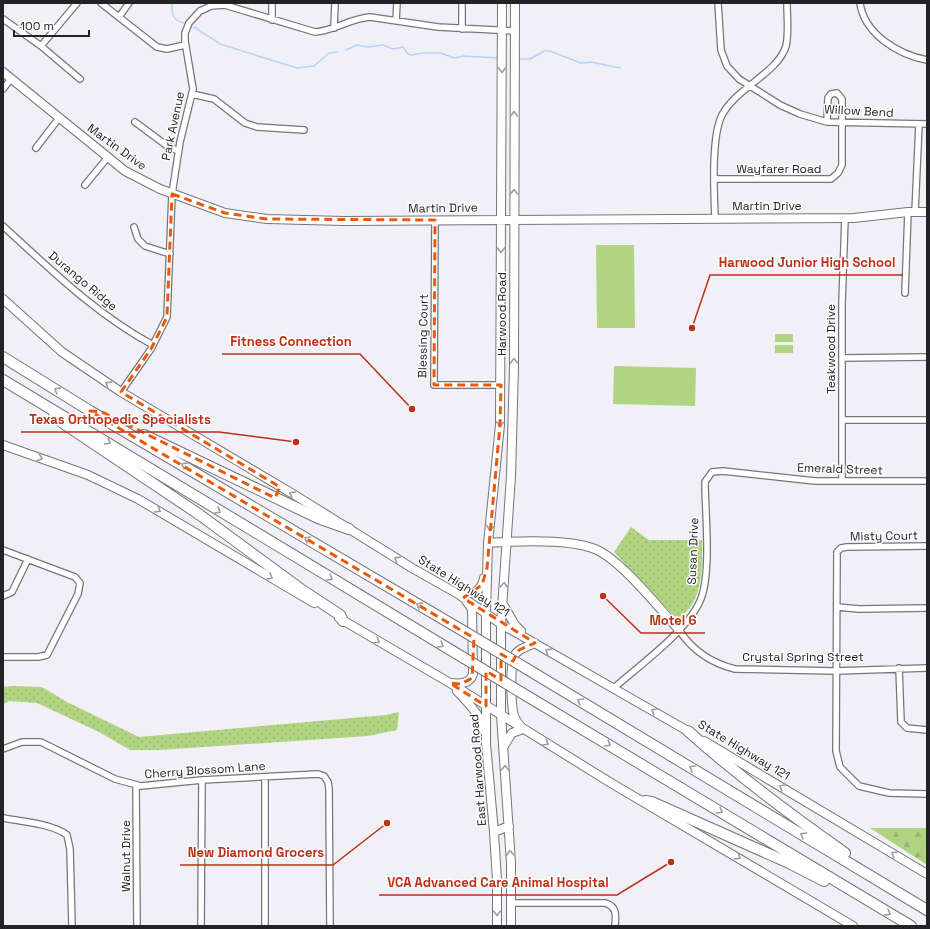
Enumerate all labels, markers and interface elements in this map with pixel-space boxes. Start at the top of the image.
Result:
scale bar [14,12,89,38]
text: 100 m [20,18,54,34]
one-way arrow [498,67,506,73]
street label: Park Avenue [158,90,188,162]
street label: Willow Bend [824,101,894,121]
one-way arrow [510,111,518,117]
street label: Martin Drive [84,120,150,174]
street label: Wayfarer Road [736,161,822,177]
one-way arrow [510,189,518,195]
street label: Martin Drive [732,198,802,214]
street label: Martin Drive [408,199,478,217]
one-way arrow [497,247,506,253]
street label: Durango Ridge [45,248,121,314]
callout: Harwood Junior High School [710,250,903,275]
text: Harwood Junior High School [719,254,895,271]
street label: Harwood Road [494,272,510,356]
street label: Blessing Court [414,294,432,378]
street label: Teakwood Drive [823,304,839,394]
callout: Fitness Connection [222,329,360,354]
text: Fitness Connection [230,333,352,350]
one-way arrow [510,358,518,364]
one-way arrow [105,381,112,389]
one-way arrow [54,387,61,395]
callout: Texas Orthopedic Specialists [21,407,219,432]
text: Texas Orthopedic Specialists [29,411,211,428]
one-way arrow [496,421,505,427]
one-way arrow [104,438,111,445]
one-way arrow [36,453,43,461]
street label: Emerald Street [797,460,883,478]
one-way arrow [181,462,188,469]
one-way arrow [289,491,296,498]
one-way arrow [154,506,161,513]
one-way arrow [214,507,221,514]
street label: Susan Drive [684,517,702,585]
one-way arrow [486,525,495,531]
street label: Misty Court [850,527,918,545]
one-way arrow [304,536,311,543]
street label: State Highway 121 [415,551,513,621]
one-way arrow [394,556,401,564]
one-way arrow [266,573,273,580]
one-way arrow [326,573,333,580]
one-way arrow [500,582,509,588]
one-way arrow [416,603,423,610]
callout: Motel 6 [641,608,705,633]
text: Motel 6 [649,612,697,629]
one-way arrow [373,636,380,643]
one-way arrow [437,640,444,647]
one-way arrow [545,648,552,656]
street label: Crystal Spring Street [742,649,864,665]
one-way arrow [577,699,584,706]
one-way arrow [651,708,658,715]
street label: East Harwood Road [466,713,490,827]
street label: State Highway 121 [695,716,793,784]
one-way arrow [542,739,549,746]
one-way arrow [604,740,611,747]
street label: Cherry Blossom Lane [144,758,266,782]
one-way arrow [501,765,509,771]
one-way arrow [689,766,696,773]
one-way arrow [779,784,786,792]
one-way arrow [716,806,723,814]
street label: Walnut Drive [118,820,134,892]
one-way arrow [800,832,807,840]
callout: New Diamond Grocers [180,840,333,865]
text: New Diamond Grocers [188,844,324,861]
one-way arrow [506,850,515,856]
one-way arrow [891,851,898,859]
one-way arrow [734,853,741,860]
callout: VCA Advanced Care Animal Hospital [379,870,617,895]
text: VCA Advanced Care Animal Hospital [387,874,609,891]
one-way arrow [884,908,892,915]
one-way arrow [493,910,501,916]

